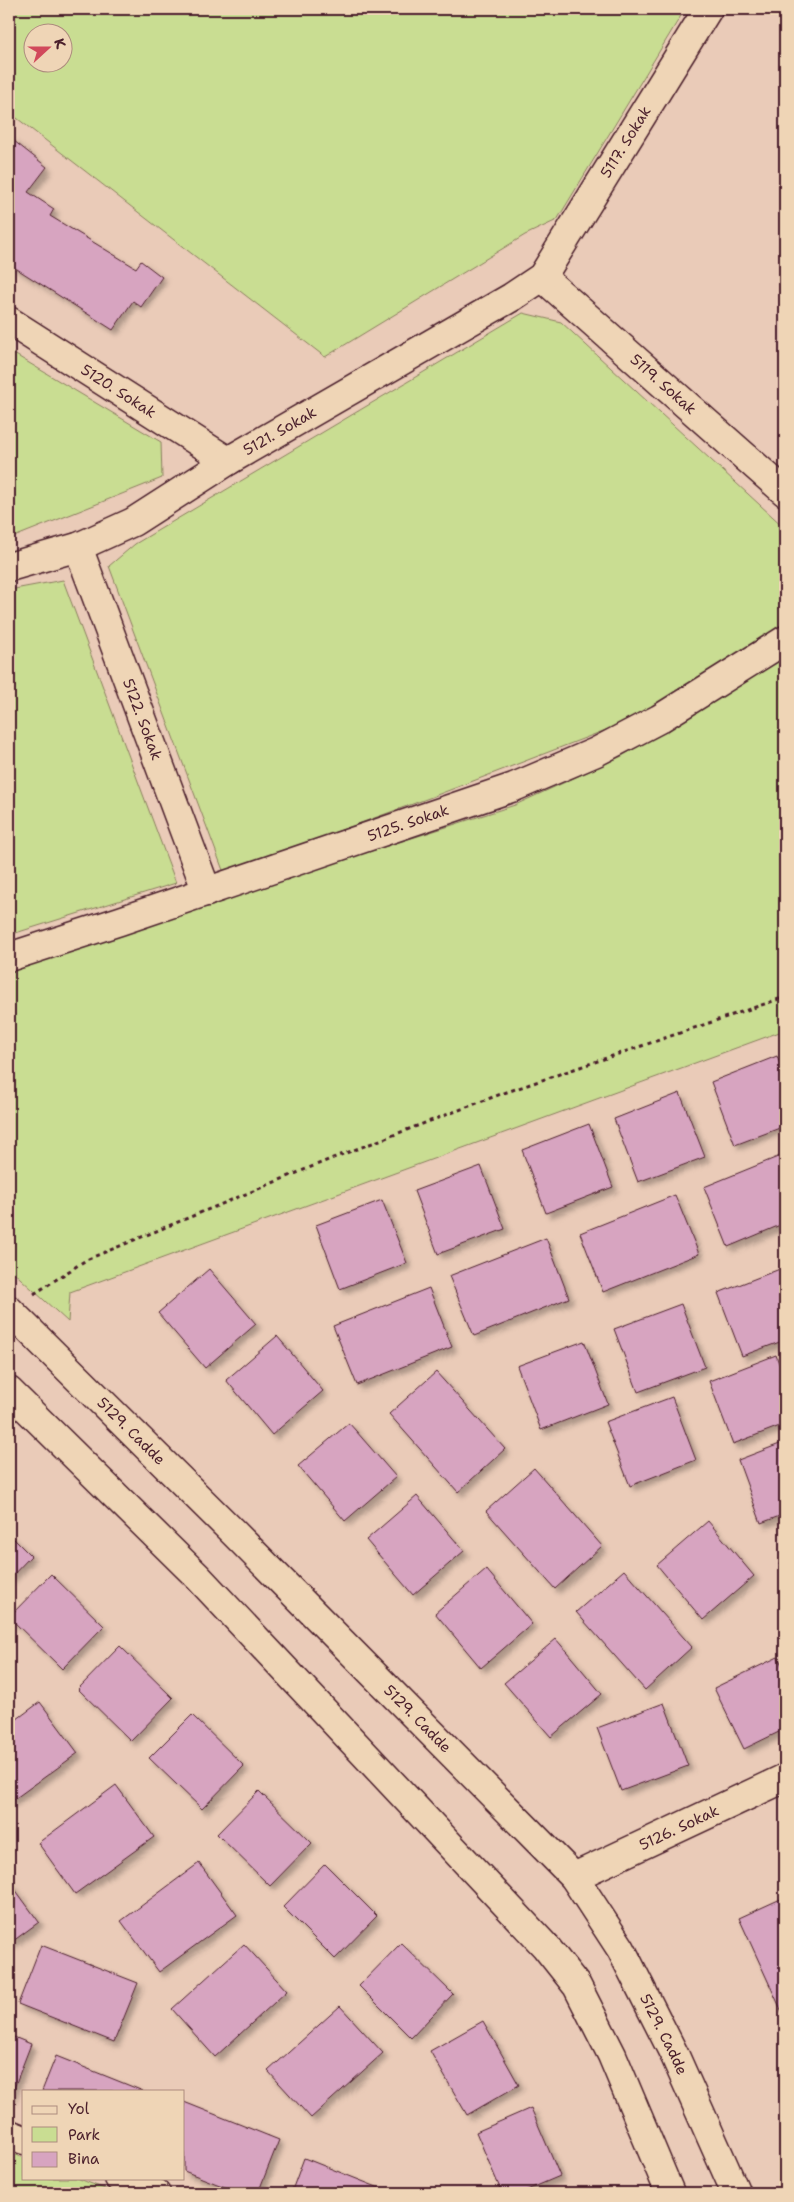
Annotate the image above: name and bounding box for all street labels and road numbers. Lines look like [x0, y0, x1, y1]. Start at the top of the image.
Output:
street label: 5117. Sokak [596, 102, 655, 182]
street label: 5119. Sokak [626, 350, 701, 419]
street label: 5120. Sokak [77, 360, 160, 423]
street label: 5121. Sokak [240, 402, 320, 460]
street label: 5122. Sokak [118, 676, 167, 763]
street label: 5125. Sokak [365, 800, 452, 846]
street label: 5129. Cadde [93, 1393, 170, 1469]
street label: 5129. Cadde [380, 1680, 456, 1757]
street label: 5126. Sokak [636, 1800, 722, 1855]
street label: 5129. Cadde [635, 1990, 692, 2078]

